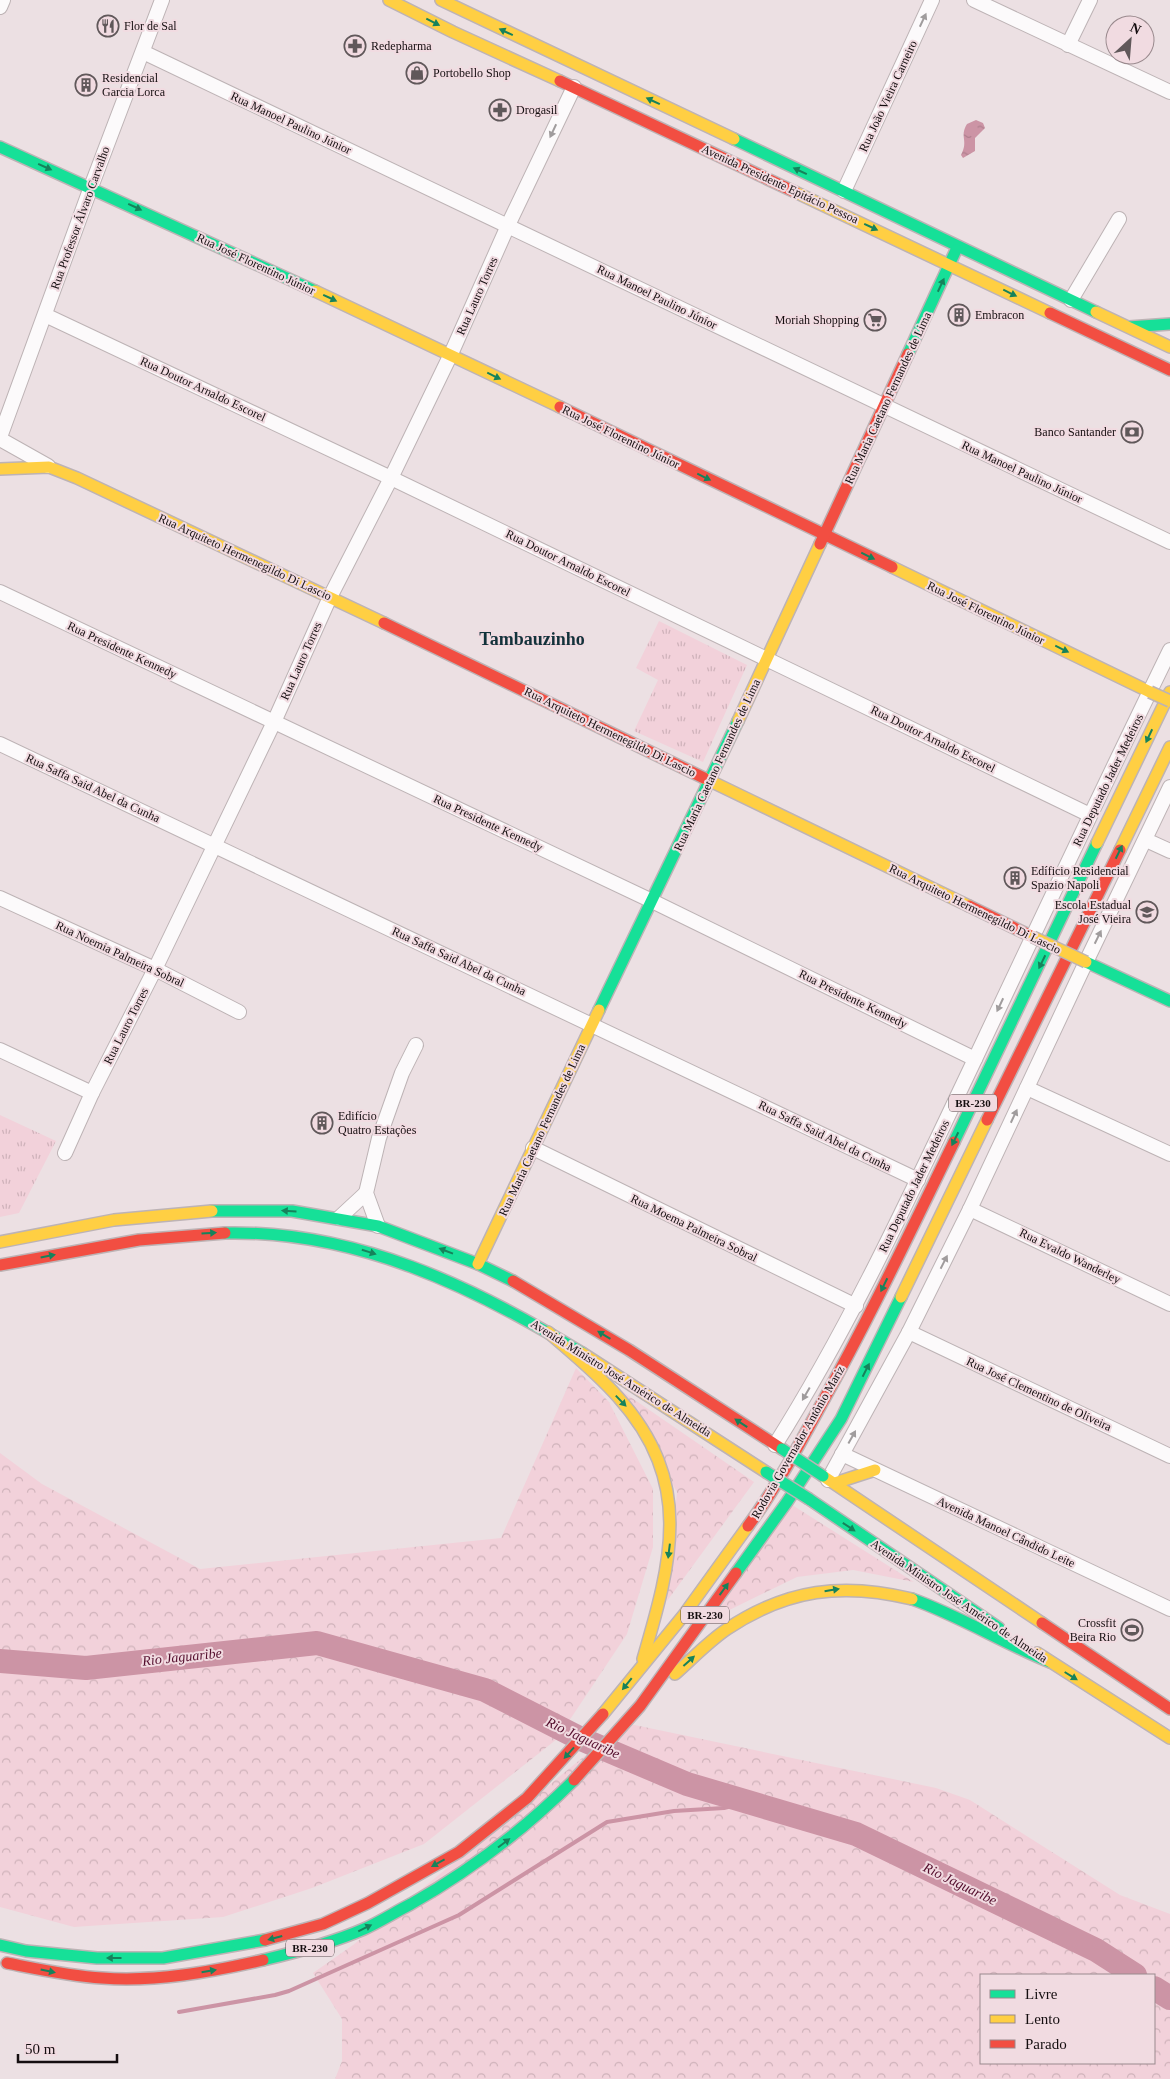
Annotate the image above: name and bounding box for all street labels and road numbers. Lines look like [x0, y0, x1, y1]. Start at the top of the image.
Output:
street label: Rua João Vieira Carneiro [856, 38, 920, 154]
street label: Rua Manoel Paulino Júnior [228, 89, 354, 157]
street label: Avenida Presidente Epitácio Pessoa [699, 141, 861, 227]
street label: Rua Professor Álvaro Carvalho [48, 145, 112, 291]
street label: Rua José Florentino Júnior [195, 230, 317, 298]
street label: Rua Lauro Torres [453, 254, 501, 337]
street label: Rua Manoel Paulino Júnior [595, 262, 719, 332]
street label: Rua Maria Caetano Fernandes de Lima [842, 309, 934, 486]
street label: Rua Doutor Arnaldo Escorel [138, 354, 269, 425]
street label: Rua José Florentino Júnior [560, 402, 682, 472]
street label: Rua Manoel Paulino Júnior [959, 438, 1085, 506]
street label: Rua Arquiteto Hermenegildo Di Lascio [156, 511, 334, 603]
street label: Rua Doutor Arnaldo Escorel [503, 527, 633, 600]
street label: Rua José Florentino Júnior [925, 578, 1047, 648]
street label: Rua Presidente Kennedy [65, 619, 179, 681]
street label: Rua Lauro Torres [277, 619, 325, 702]
street label: Rua Maria Caetano Fernandes de Lima [671, 676, 763, 853]
street label: Rua Arquiteto Hermenegildo Di Lascio [522, 684, 698, 780]
street label: Rua Doutor Arnaldo Escorel [868, 703, 998, 776]
street label: Rua Deputado Jader Medeiros [1070, 711, 1146, 849]
street label: Rua Saffa Said Abel da Cunha [24, 751, 163, 825]
street label: Rua Presidente Kennedy [431, 792, 545, 854]
street label: Rua Arquiteto Hermenegildo Di Lascio [887, 861, 1063, 957]
street label: Rua Noemia Palmeira Sobral [53, 918, 187, 990]
street label: Rua Saffa Said Abel da Cunha [390, 924, 529, 998]
street label: Rua Presidente Kennedy [797, 967, 909, 1031]
street label: Rua Lauro Torres [101, 985, 152, 1067]
street label: Rua Maria Caetano Fernandes de Lima [496, 1041, 588, 1218]
road number: BR-230 [949, 1094, 997, 1112]
street label: Rua Saffa Said Abel da Cunha [756, 1098, 894, 1175]
street label: Rua Deputado Jader Medeiros [876, 1117, 952, 1255]
street label: Rua Moema Palmeira Sobral [628, 1191, 760, 1265]
street label: Rua Evaldo Wanderley [1017, 1225, 1123, 1287]
street label: Avenida Ministro José Américo de Almeida [528, 1316, 714, 1440]
street label: Rua José Clementino de Oliveira [964, 1354, 1114, 1434]
street label: Rodovia Governador Antônio Mariz [748, 1363, 848, 1521]
street label: Avenida Manoel Cândido Leite [935, 1494, 1077, 1570]
street label: Avenida Ministro José Américo de Almeida [868, 1536, 1051, 1666]
road number: BR-230 [681, 1606, 729, 1624]
road number: BR-230 [286, 1940, 334, 1956]

